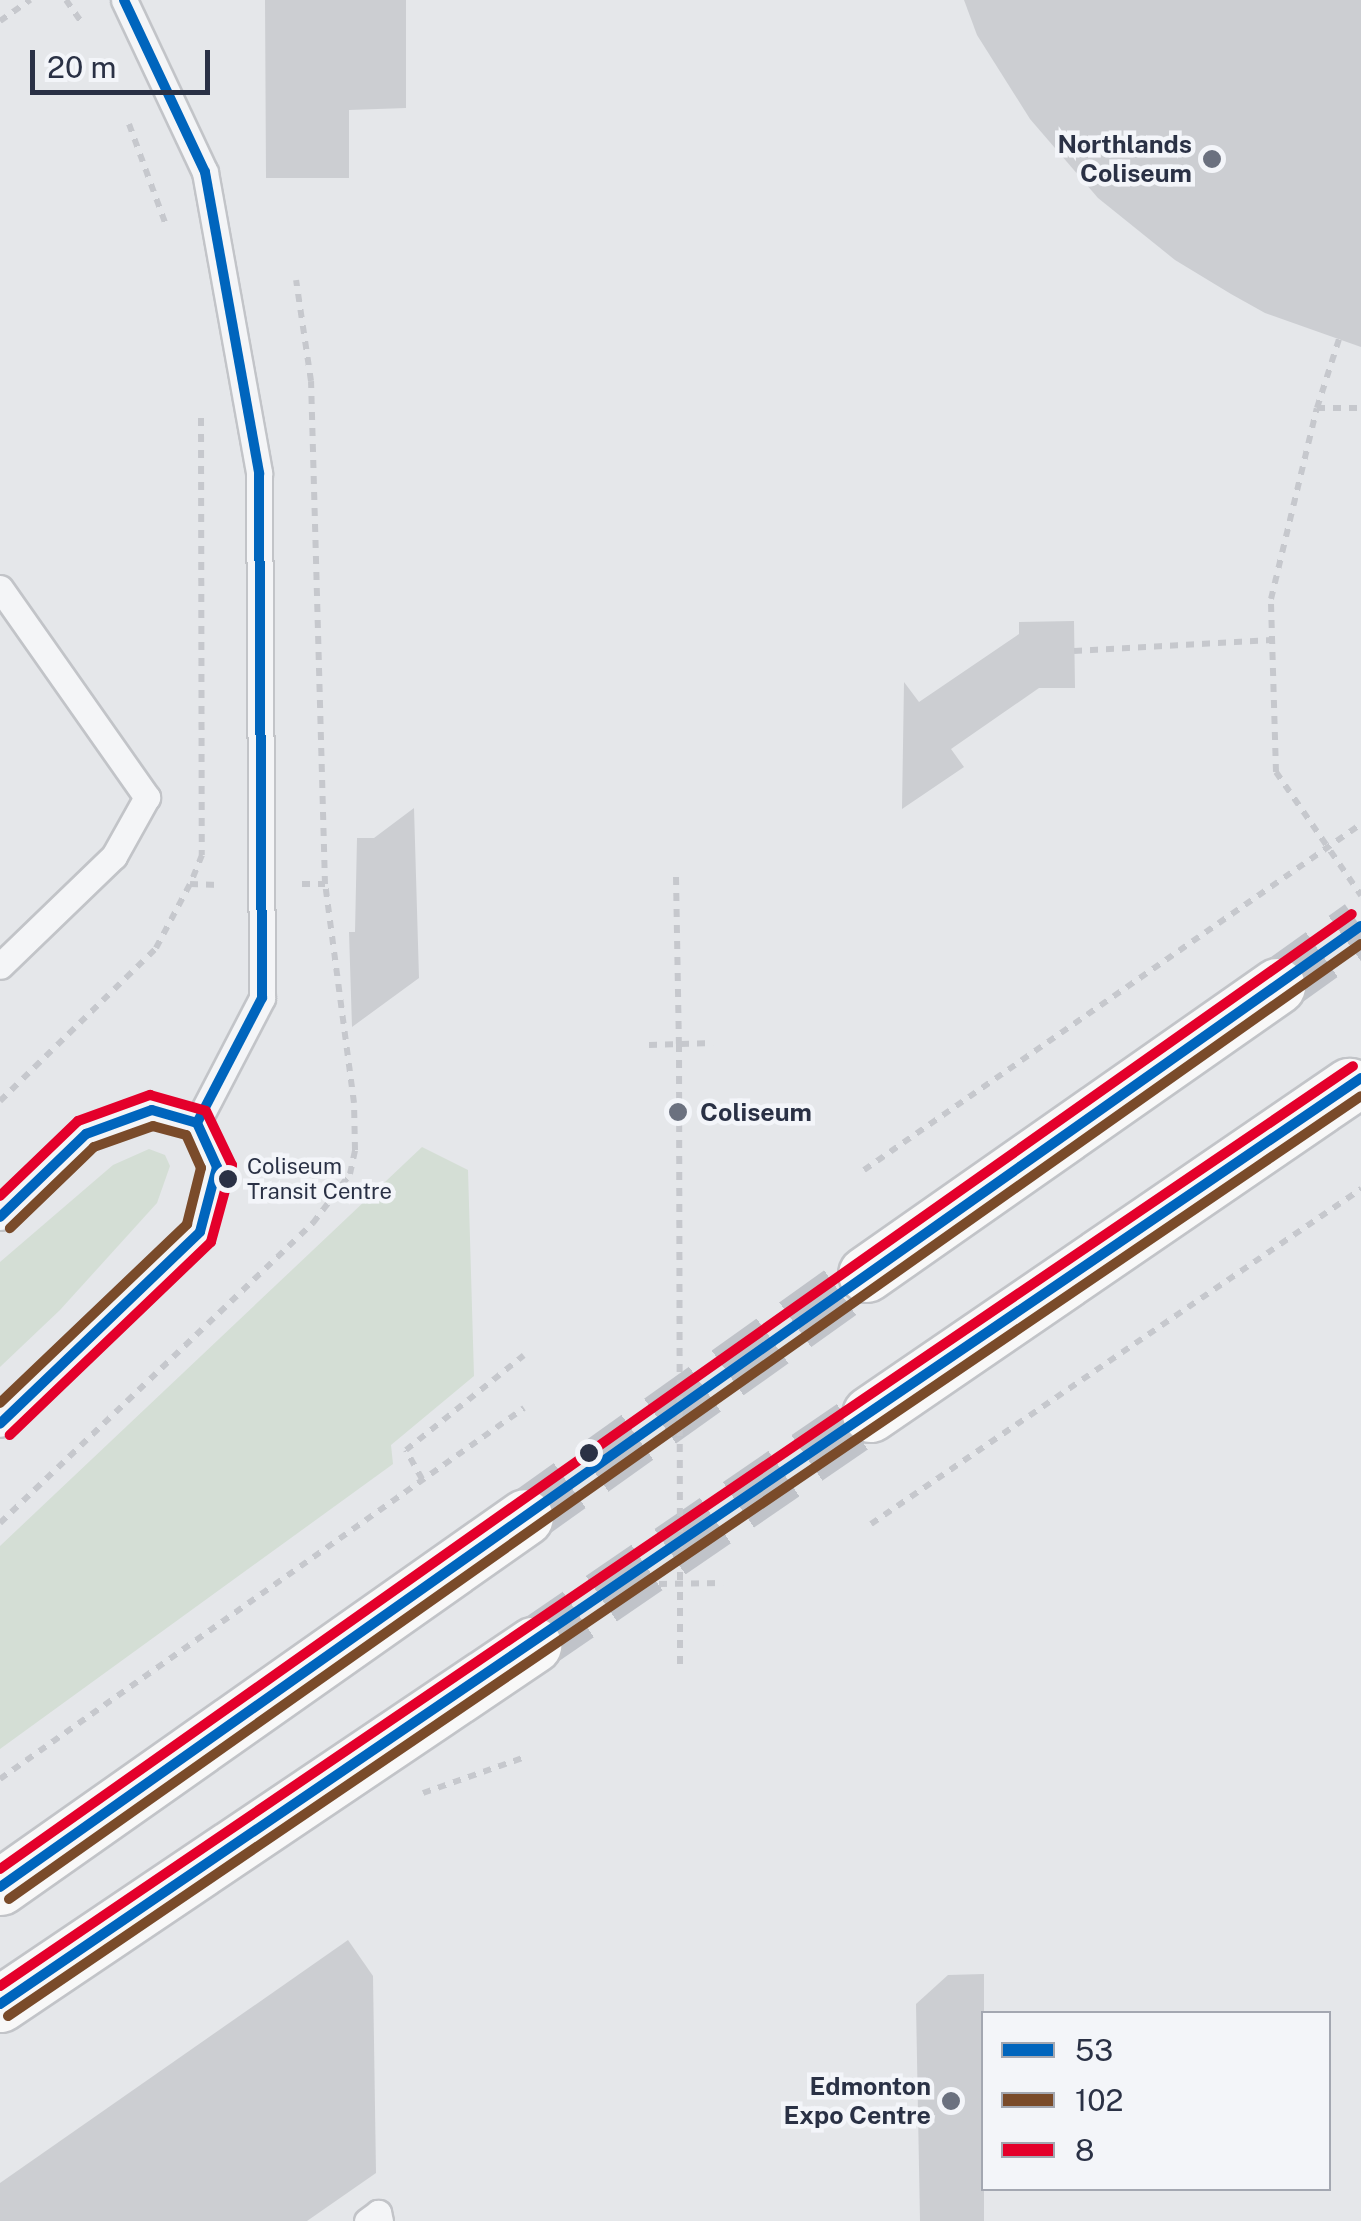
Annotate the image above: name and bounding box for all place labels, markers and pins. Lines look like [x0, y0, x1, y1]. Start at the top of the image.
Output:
place label: Northlands Coliseum [1058, 130, 1192, 189]
marker: Northlands Coliseum [1201, 148, 1223, 170]
place label: Coliseum [700, 1097, 812, 1127]
marker: Coliseum [665, 1099, 691, 1125]
place label: Coliseum Transit Centre [247, 1153, 392, 1204]
marker: Coliseum Transit Centre [218, 1169, 238, 1189]
unlabelled marker [579, 1443, 599, 1463]
place label: Edmonton Expo Centre [783, 2072, 931, 2131]
marker: Edmonton Expo Centre [940, 2090, 962, 2112]

